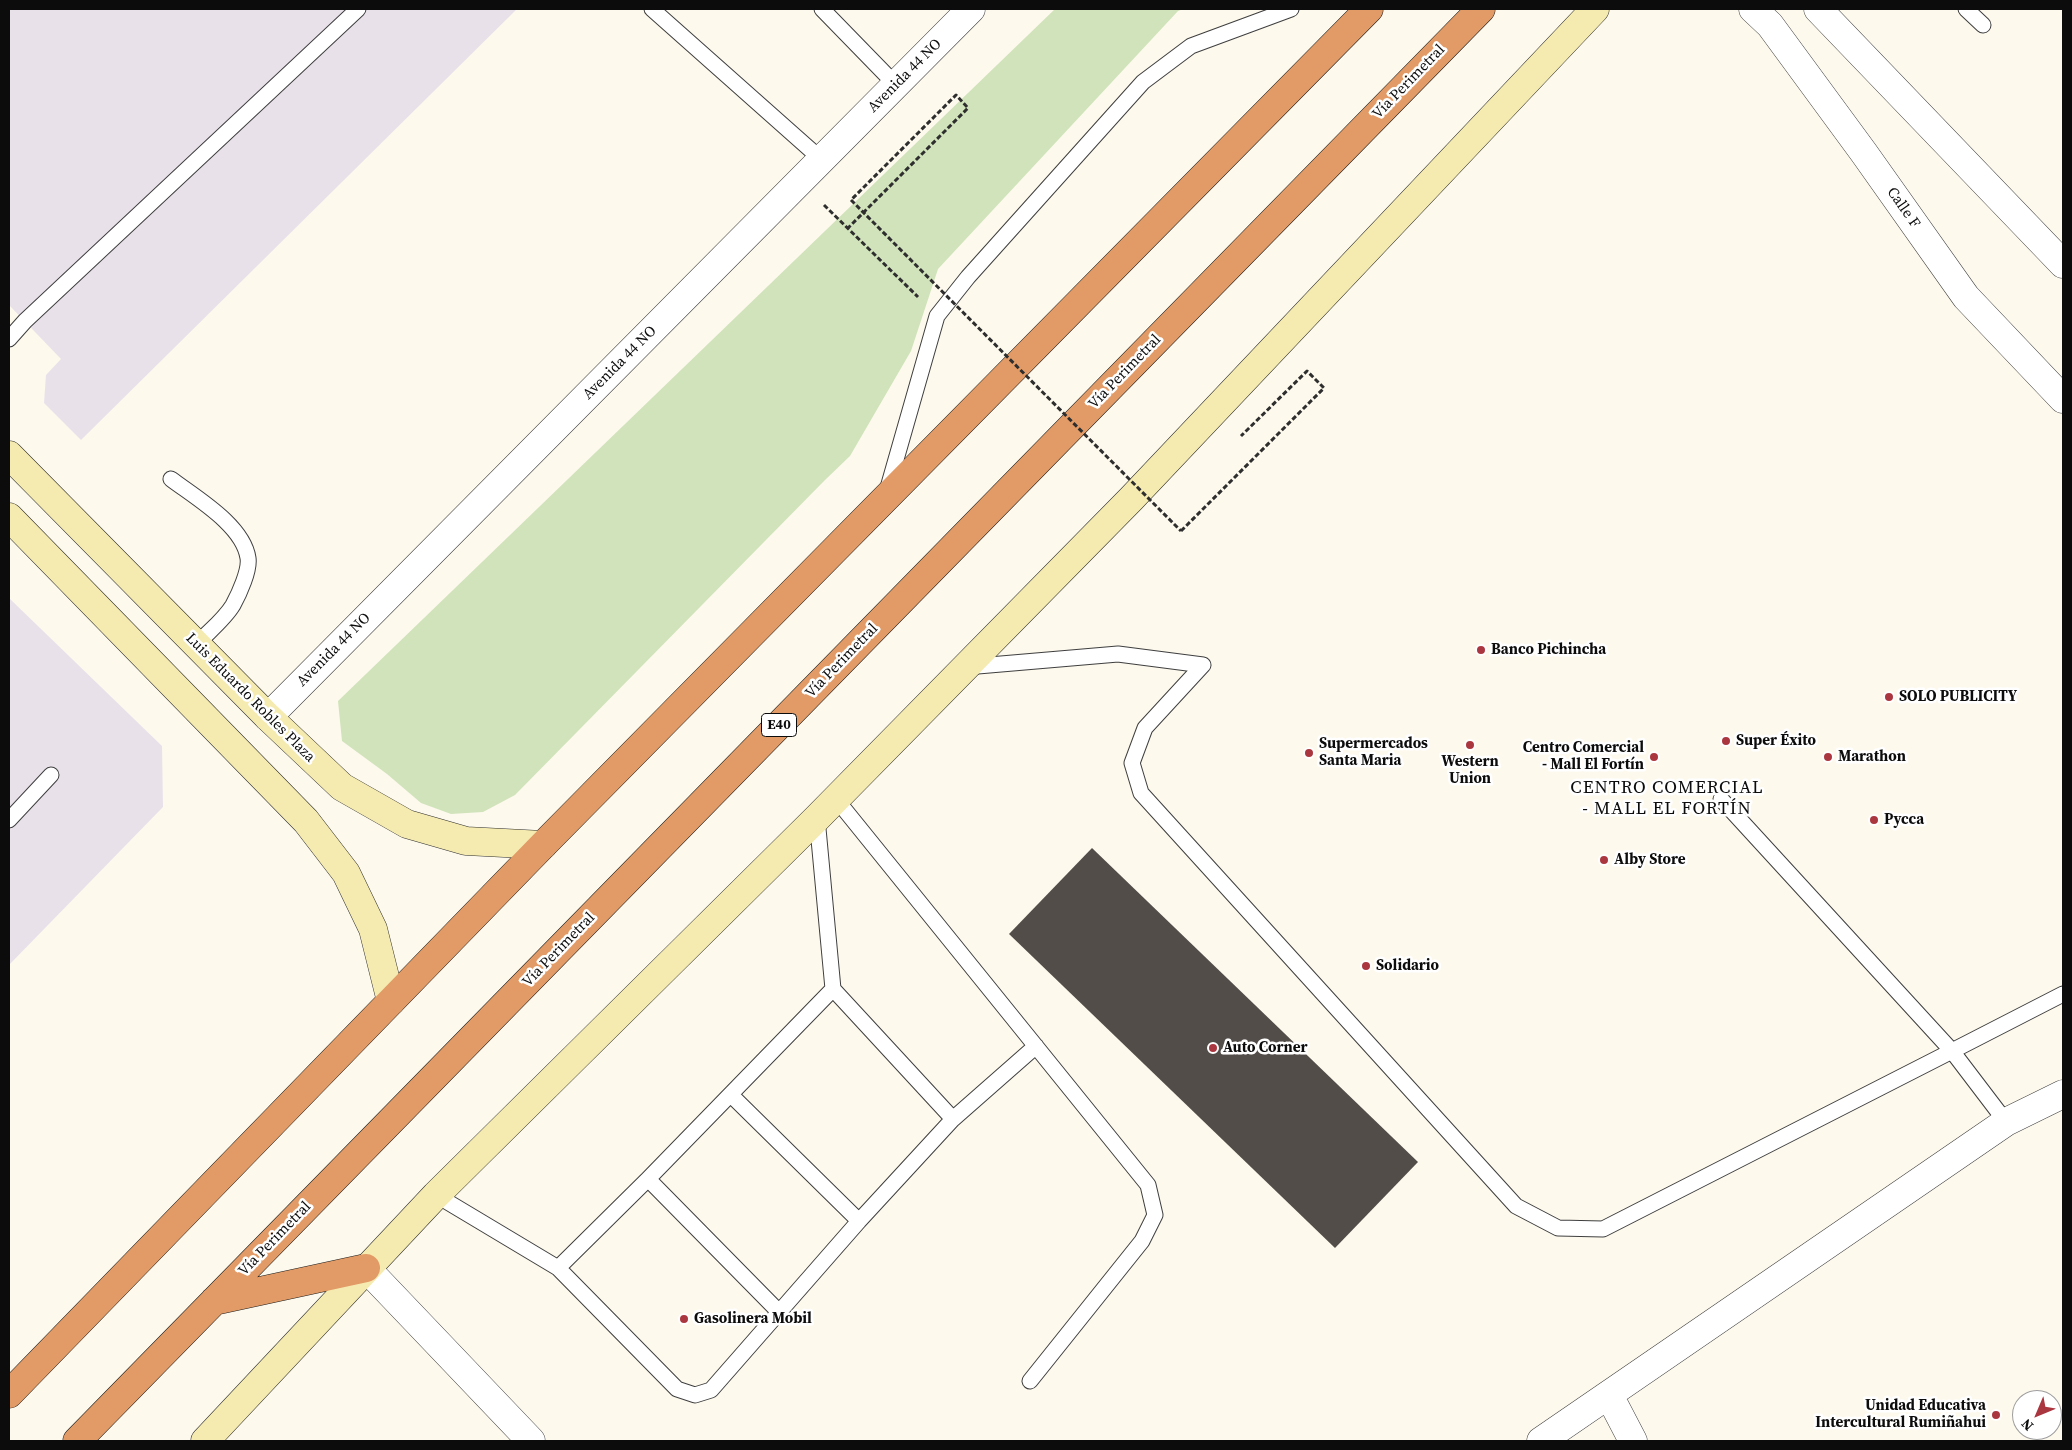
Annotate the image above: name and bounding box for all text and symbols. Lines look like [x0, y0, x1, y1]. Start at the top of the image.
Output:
street label: Avenida 44 NO [864, 35, 946, 117]
street label: Vía Perimetral [1369, 41, 1449, 123]
street label: Calle F [1882, 184, 1924, 232]
street label: Avenida 44 NO [579, 322, 661, 404]
street label: Vía Perimetral [1085, 331, 1165, 413]
street label: Avenida 44 NO [293, 609, 375, 691]
street label: Vía Perimetral [802, 620, 882, 702]
street label: Luis Eduardo Robles Plaza [182, 630, 318, 766]
place label: Banco Pichincha [1491, 641, 1606, 659]
marker: Banco Pichincha [1475, 644, 1487, 656]
place label: SOLO PUBLICITY [1899, 688, 2017, 706]
marker: SOLO PUBLICITY [1883, 691, 1895, 703]
road number: E40 [762, 714, 796, 736]
place label: Super Éxito [1736, 732, 1816, 750]
place label: Supermercados Santa Maria [1319, 735, 1428, 770]
marker: Super Éxito [1720, 735, 1732, 747]
marker: Western Union [1464, 739, 1476, 751]
place label: Centro Comercial - Mall El Fortín [1523, 739, 1644, 774]
marker: Supermercados Santa Maria [1303, 747, 1315, 759]
place label: Marathon [1838, 748, 1906, 766]
marker: Centro Comercial - Mall El Fortín [1648, 751, 1660, 763]
marker: Marathon [1822, 751, 1834, 763]
place label: Western Union [1441, 753, 1499, 788]
district label: CENTRO COMERCIAL - MALL EL FORTÍN [1568, 777, 1766, 820]
place label: Pycca [1884, 811, 1924, 829]
marker: Pycca [1868, 814, 1880, 826]
place label: Alby Store [1614, 851, 1685, 869]
marker: Alby Store [1598, 854, 1610, 866]
street label: Vía Perimetral [519, 909, 599, 991]
place label: Solidario [1376, 957, 1439, 975]
marker: Solidario [1360, 960, 1372, 972]
place label: Auto Corner [1223, 1039, 1308, 1057]
marker: Auto Corner [1207, 1042, 1219, 1054]
street label: Vía Perimetral [235, 1198, 315, 1280]
place label: Gasolinera Mobil [694, 1310, 812, 1328]
marker: Gasolinera Mobil [678, 1313, 690, 1325]
north arrow [2012, 1390, 2062, 1440]
place label: Unidad Educativa Intercultural Rumiñahui [1815, 1397, 1986, 1432]
marker: Unidad Educativa Intercultural Rumiñahui [1990, 1409, 2002, 1421]
text: N [2016, 1414, 2038, 1436]

